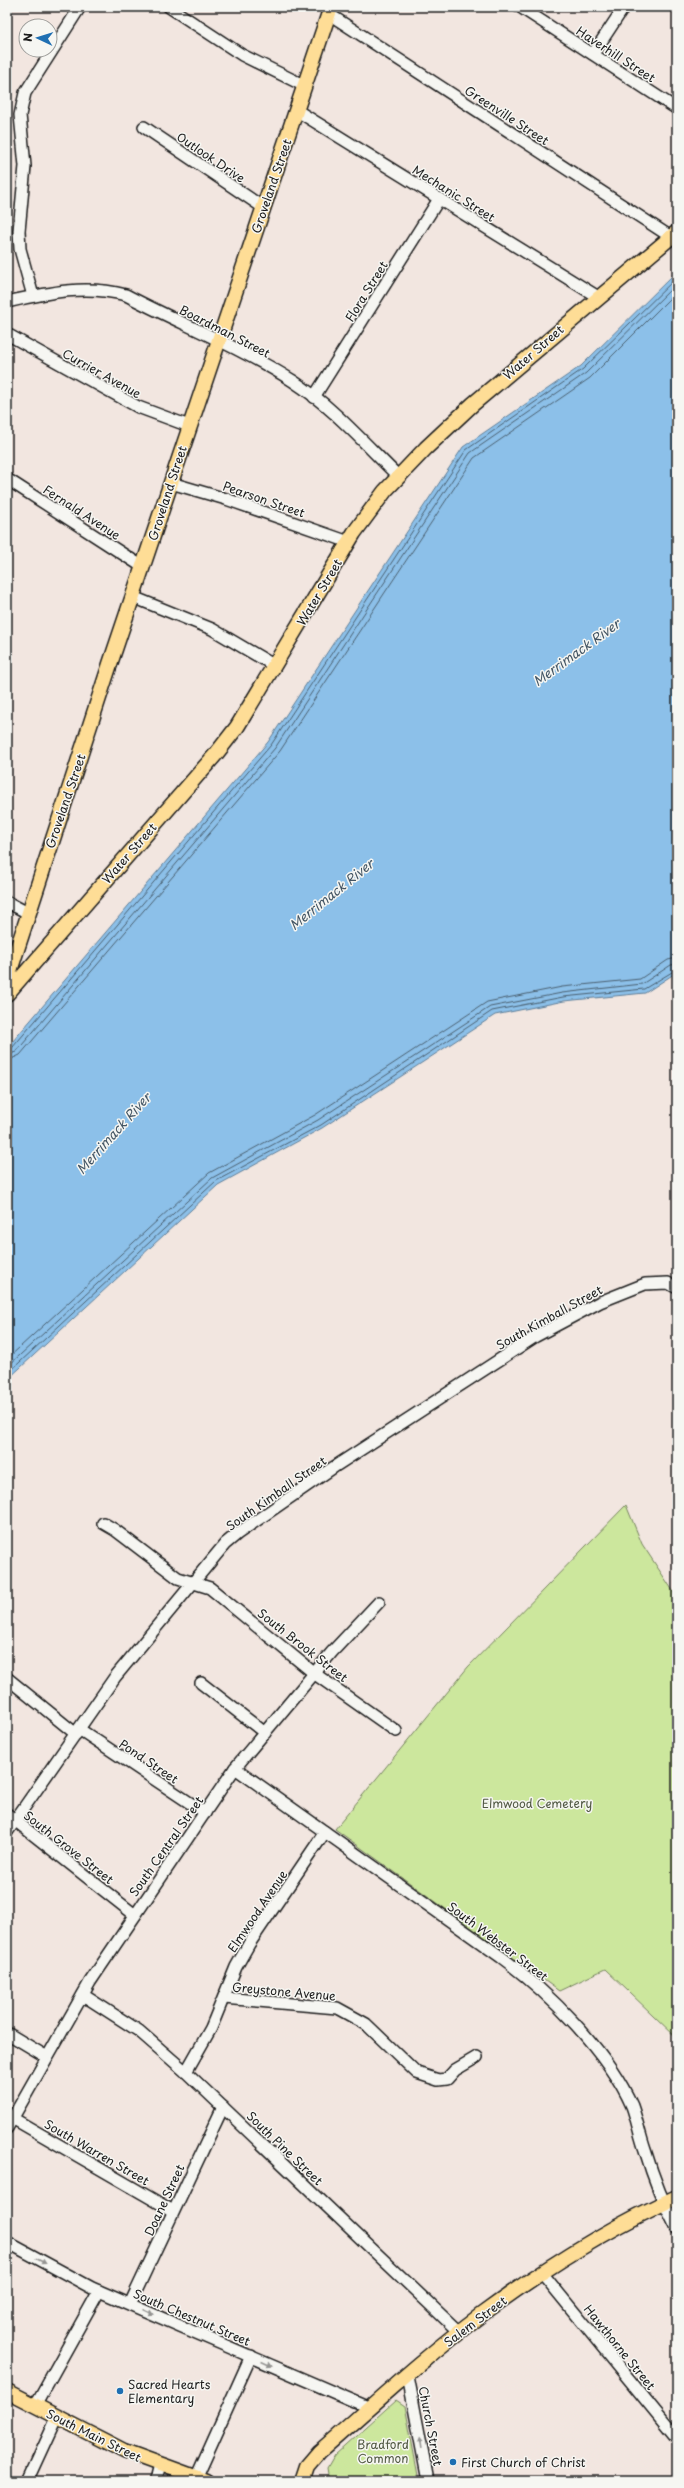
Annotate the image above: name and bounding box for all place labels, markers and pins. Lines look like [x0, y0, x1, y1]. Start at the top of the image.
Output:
place label: Sacred Hearts Elementary [128, 2375, 211, 2407]
marker: Sacred Hearts Elementary [115, 2386, 125, 2396]
place label: First Church of Christ [461, 2453, 586, 2471]
marker: First Church of Christ [448, 2457, 458, 2467]

